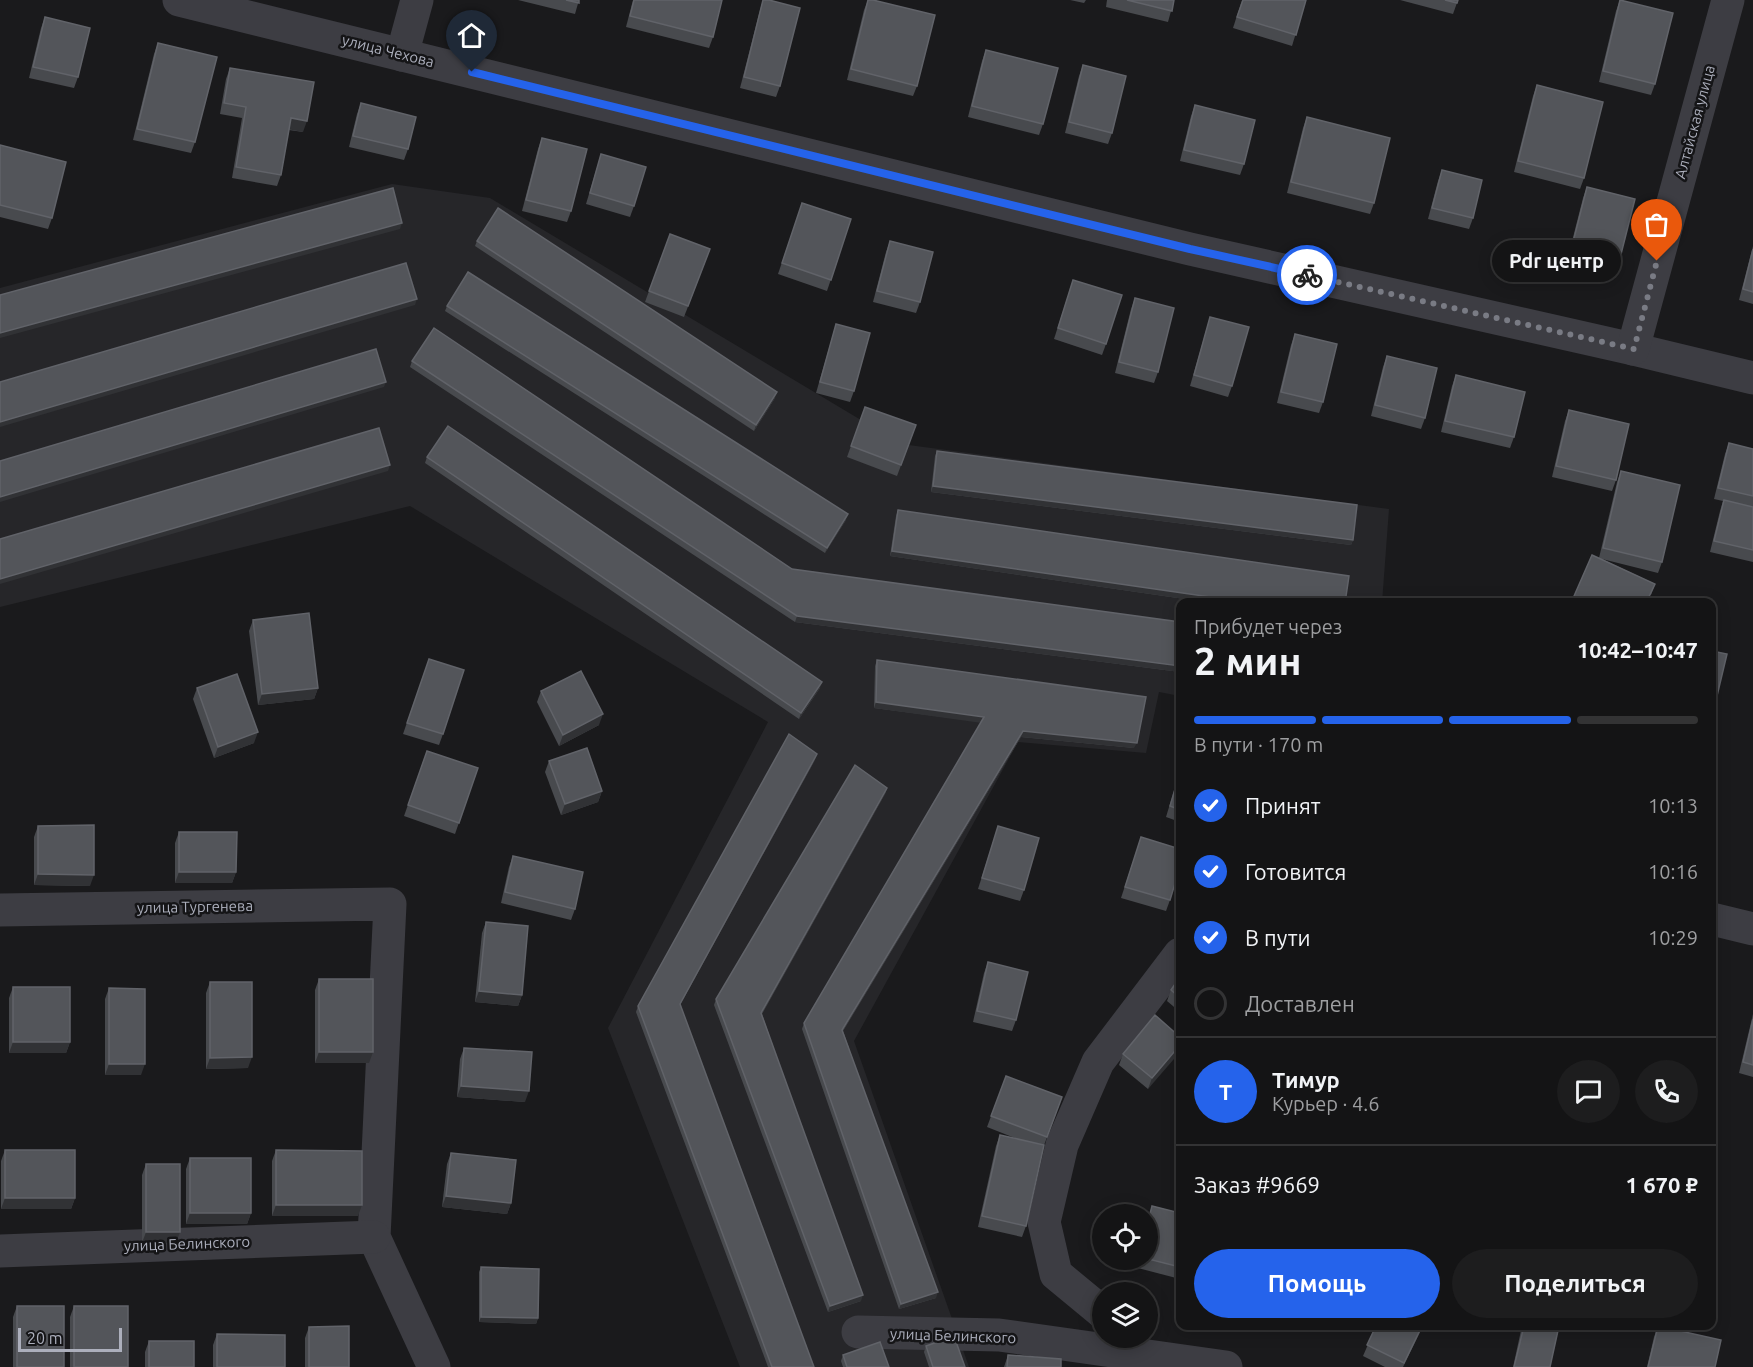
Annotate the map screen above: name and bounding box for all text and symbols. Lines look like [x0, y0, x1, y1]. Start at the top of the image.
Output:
pin [446, 10, 497, 72]
icon: home [455, 19, 488, 52]
street label: улица Чехова [340, 31, 436, 70]
street label: Алтайская улица [1671, 63, 1718, 181]
pin [1631, 199, 1682, 261]
icon: bag [1640, 208, 1673, 241]
callout: Pdr центр [1492, 240, 1621, 282]
courier [1277, 245, 1337, 305]
text: Pdr центр [1509, 249, 1604, 272]
icon: bike [1291, 259, 1324, 292]
text: Прибудет через [1194, 615, 1342, 638]
text: 10:42–10:47 [1577, 637, 1698, 662]
text: 2 мин [1194, 639, 1302, 682]
text: В пути · 170 m [1194, 733, 1323, 756]
icon: check [1194, 789, 1227, 822]
text: Принят [1245, 793, 1321, 818]
text: 10:13 [1648, 794, 1698, 817]
icon: check [1194, 855, 1227, 888]
text: Готовится [1245, 859, 1346, 884]
text: 10:16 [1648, 860, 1698, 883]
street label: улица Тургенева [137, 897, 253, 916]
icon: check [1194, 921, 1227, 954]
text: В пути [1245, 925, 1311, 950]
text: 10:29 [1648, 926, 1698, 949]
text: Доставлен [1245, 991, 1355, 1016]
button: chat [1557, 1060, 1620, 1123]
button: phone [1635, 1060, 1698, 1123]
text: Тимур [1272, 1067, 1340, 1092]
text: Т [1219, 1079, 1232, 1104]
text: Курьер · 4.6 [1272, 1092, 1379, 1115]
text: Заказ #9669 [1194, 1172, 1320, 1197]
text: 1 670 ₽ [1626, 1172, 1698, 1197]
map controls [1092, 1204, 1158, 1348]
button: locate [1092, 1204, 1158, 1270]
street label: улица Белинского [124, 1233, 250, 1254]
button: Помощь [1194, 1249, 1440, 1318]
button: Поделиться [1452, 1249, 1698, 1318]
button: layers [1092, 1282, 1158, 1348]
scale bar [18, 1325, 122, 1352]
street label: улица Белинского [890, 1325, 1016, 1346]
text: 20 m [27, 1329, 63, 1347]

